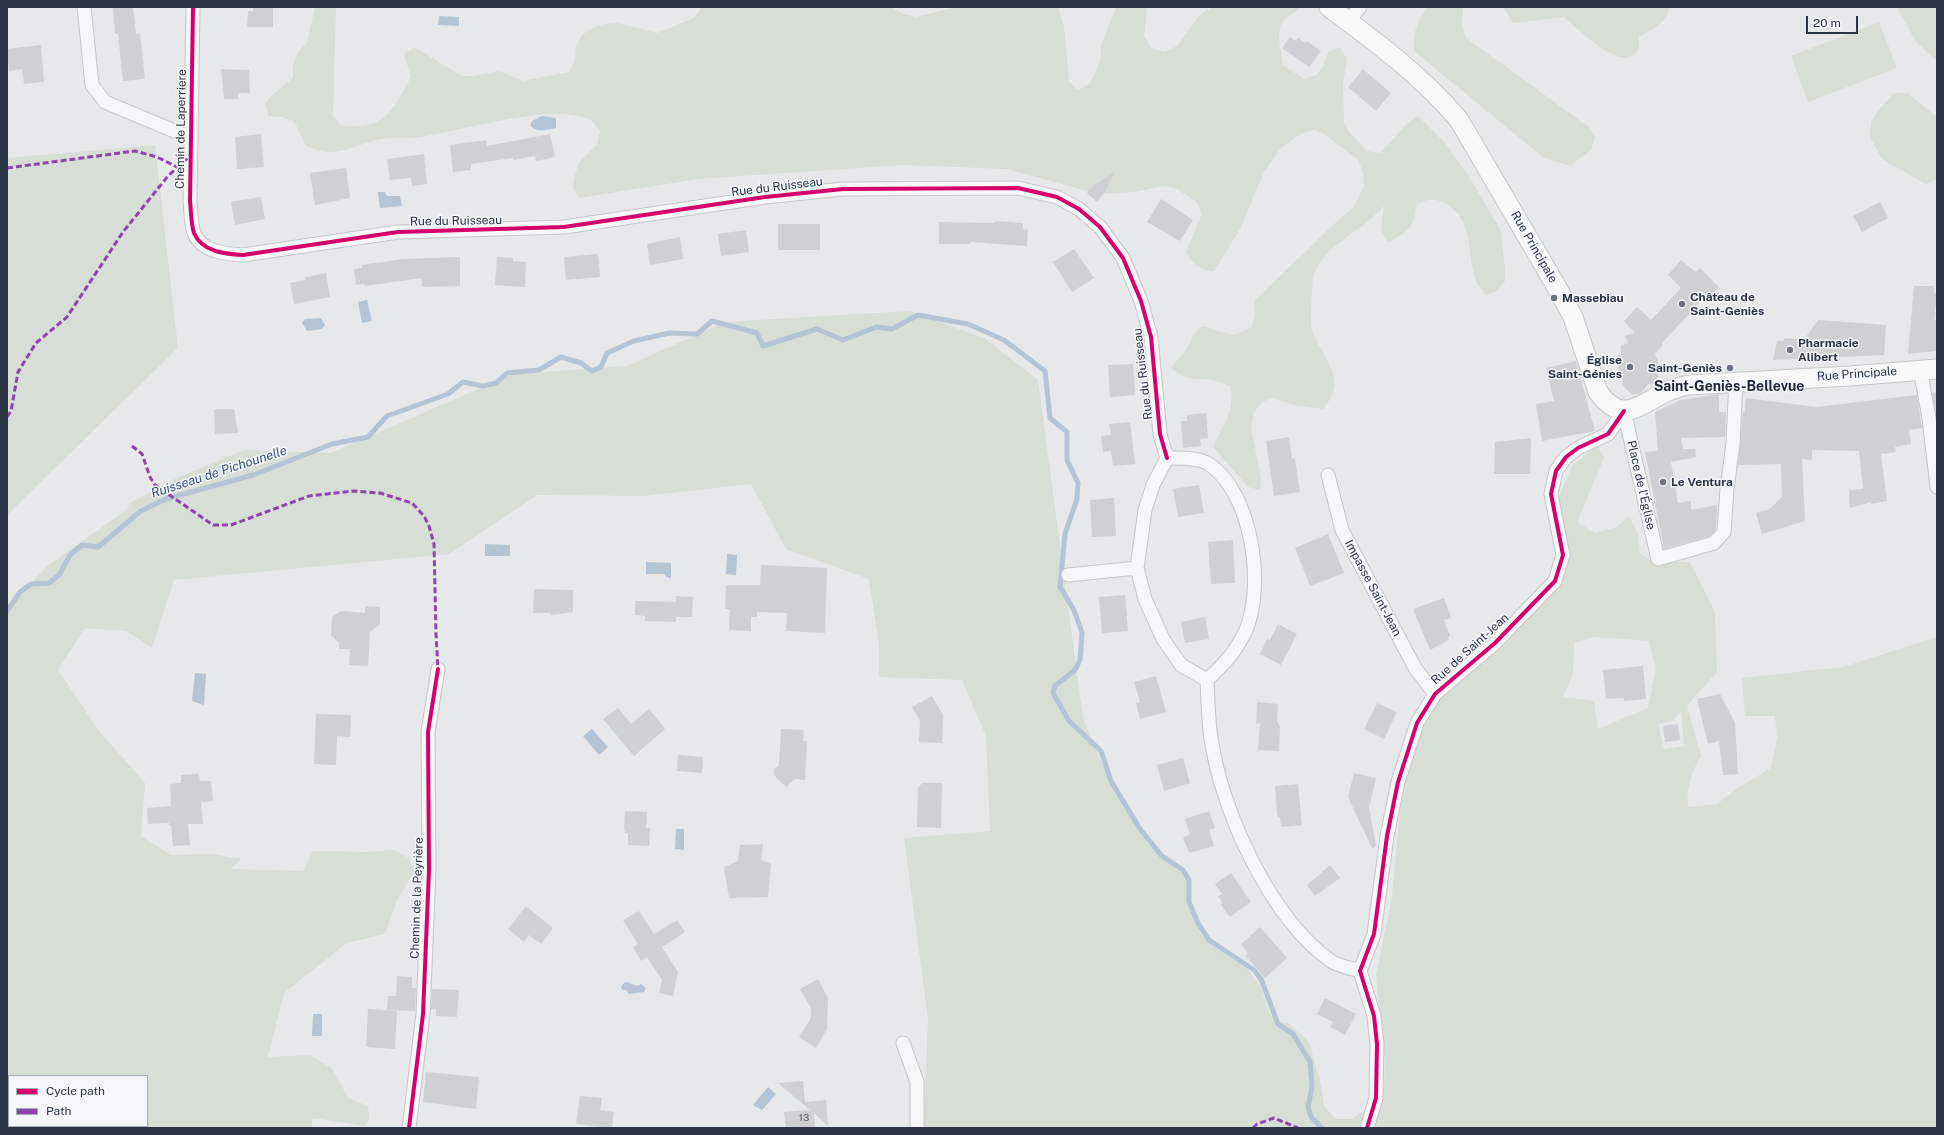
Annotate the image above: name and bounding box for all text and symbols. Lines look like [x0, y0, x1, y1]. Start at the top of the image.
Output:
scale bar [1808, 8, 1860, 34]
text: 20 m [1813, 16, 1841, 30]
street label: Chemin de Laperriere [173, 69, 189, 189]
street label: Rue du Ruisseau [730, 174, 824, 200]
street label: Rue Principale [1508, 209, 1560, 285]
street label: Rue du Ruisseau [410, 213, 502, 229]
place label: Château de Saint-Geniès [1690, 290, 1764, 318]
place label: Massebiau [1562, 291, 1624, 305]
marker: Massebiau [1549, 293, 1559, 303]
marker: Château de Saint-Geniès [1677, 299, 1687, 309]
street label: Rue du Ruisseau [1130, 327, 1156, 421]
place label: Pharmacie Alibert [1798, 336, 1859, 364]
marker: Pharmacie Alibert [1785, 345, 1795, 355]
place label: Église Saint-Génies [1548, 353, 1622, 381]
place label: Saint-Geniès [1648, 361, 1722, 375]
marker: Église Saint-Génies [1625, 362, 1635, 372]
marker: Saint-Geniès [1725, 363, 1735, 373]
street label: Rue Principale [1816, 364, 1898, 384]
district label: Saint-Geniès-Bellevue [1654, 379, 1804, 395]
street label: Place de l'Église [1624, 439, 1658, 531]
water label: Ruisseau de Pichounelle [149, 443, 289, 501]
place label: Le Ventura [1671, 475, 1733, 489]
marker: Le Ventura [1658, 477, 1668, 487]
street label: Impasse Saint-Jean [1342, 537, 1404, 639]
street label: Rue de Saint-Jean [1428, 610, 1512, 688]
street label: Chemin de la Peyrière [408, 837, 426, 959]
legend [8, 1075, 148, 1127]
text: Cycle path [46, 1084, 105, 1098]
text: Path [46, 1104, 72, 1118]
house number: 13 [799, 1112, 809, 1124]

